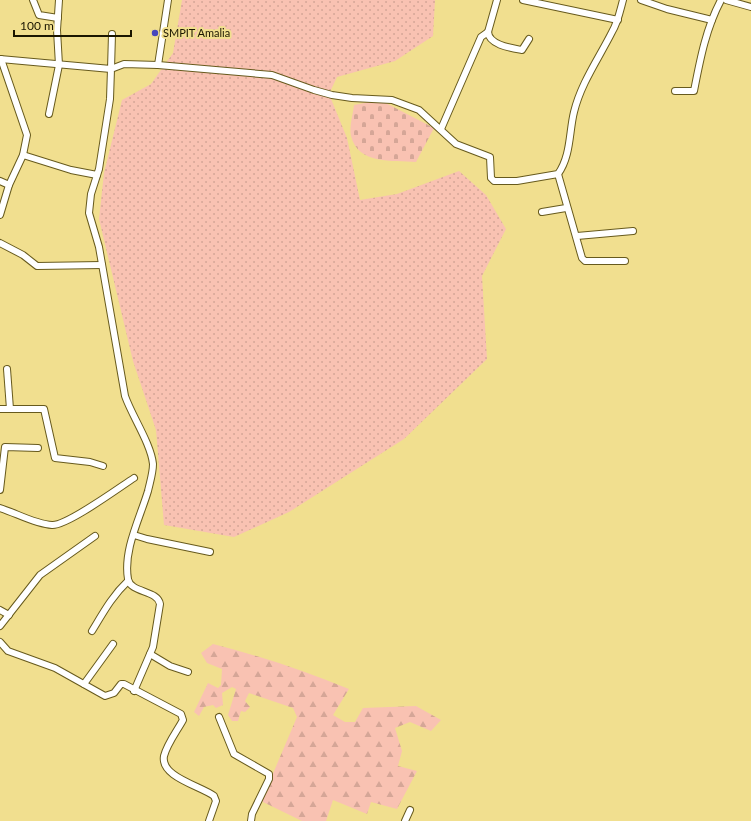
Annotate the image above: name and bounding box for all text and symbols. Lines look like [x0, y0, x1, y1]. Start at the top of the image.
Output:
scale bar [14, 12, 131, 38]
text: 100 m [20, 18, 54, 33]
place label: SMPIT Amalia [163, 26, 230, 39]
marker: SMPIT Amalia [150, 28, 160, 38]

